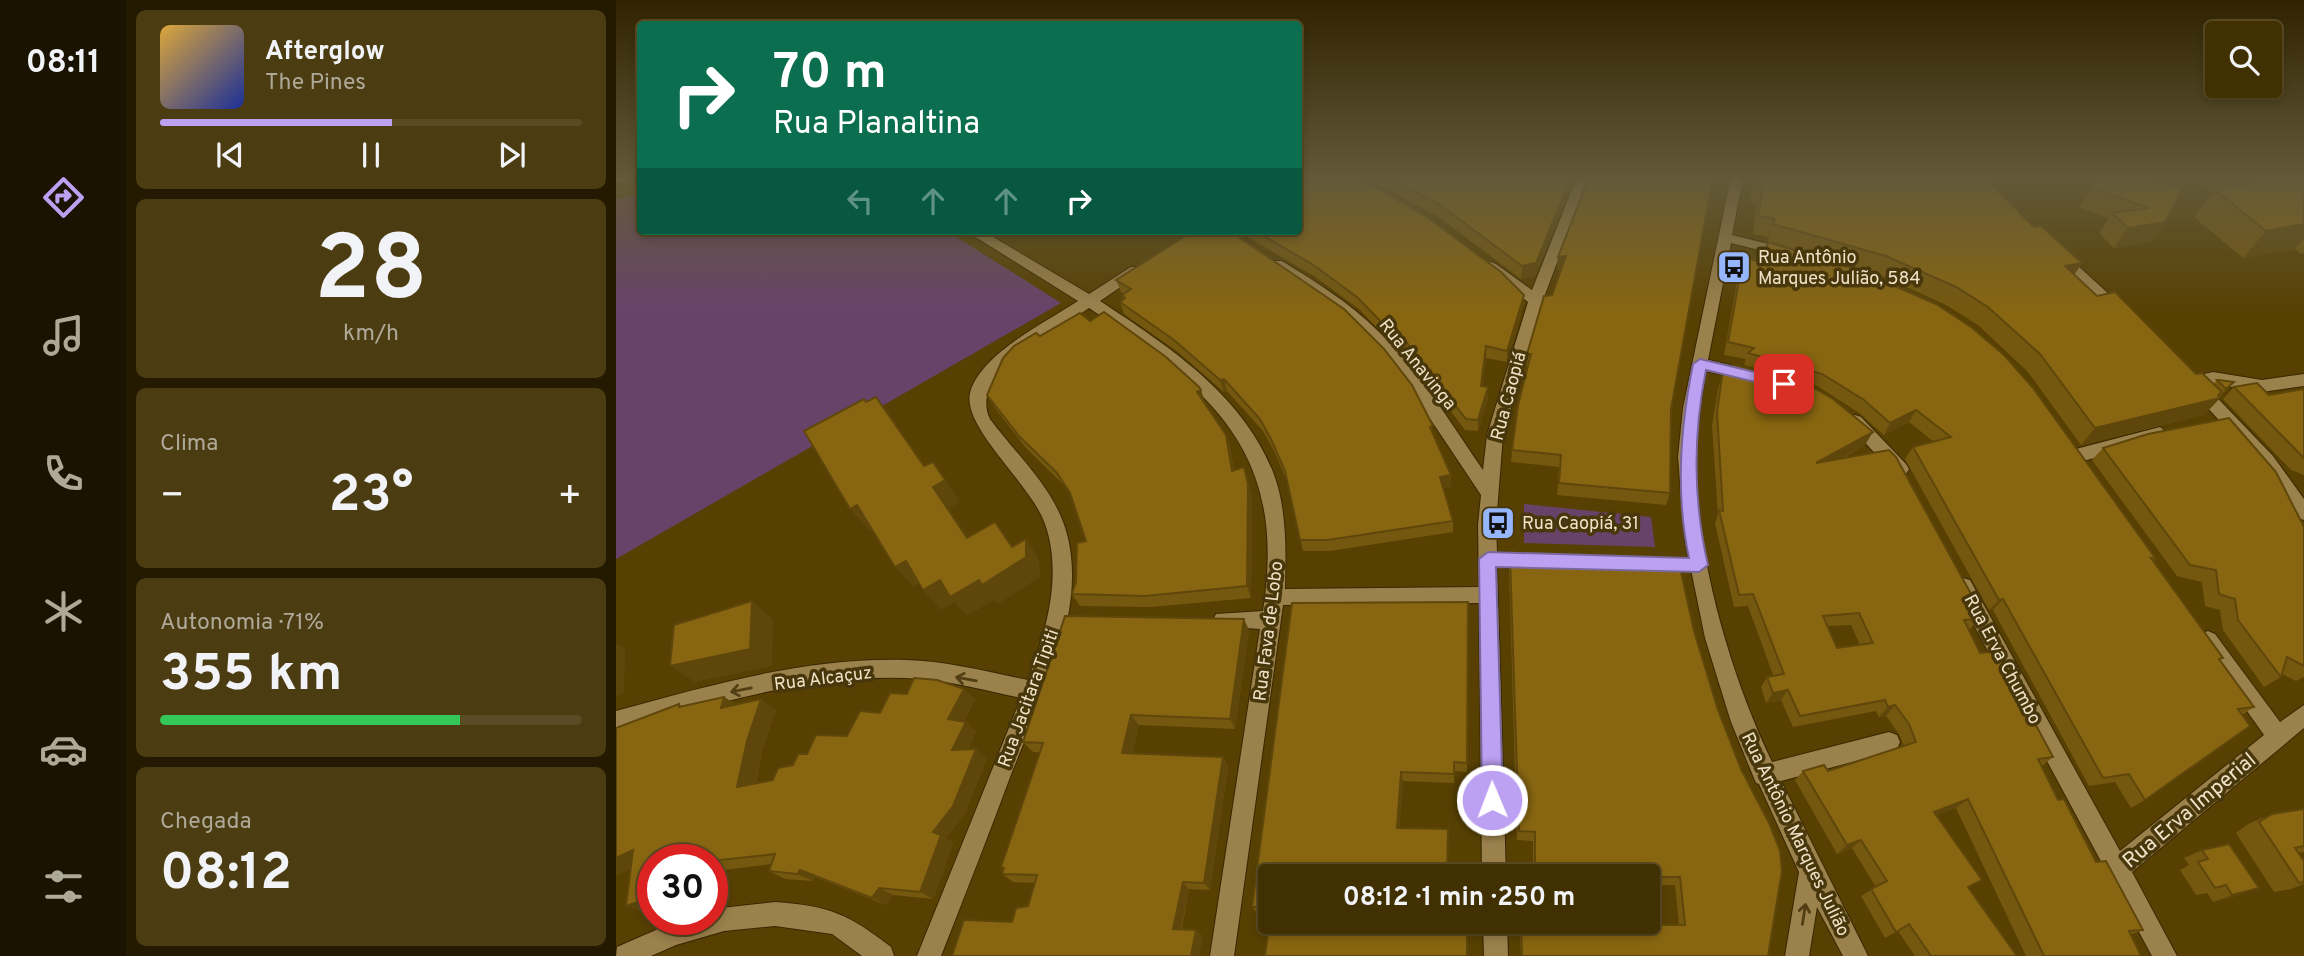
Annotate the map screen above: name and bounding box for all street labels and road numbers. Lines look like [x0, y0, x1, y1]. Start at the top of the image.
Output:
street label: Rua Anavinga [1373, 315, 1461, 415]
street label: Rua Caopiá [1487, 349, 1532, 443]
street label: Rua Fava de Lobo [1249, 560, 1289, 703]
street label: Rua Erva Chumbo [1958, 591, 2046, 729]
street label: Rua Jacitara Tipiti [994, 626, 1065, 771]
street label: Rua Alcaçuz [773, 662, 873, 697]
street label: Rua Antônio Marques Julião [1735, 729, 1854, 940]
street label: Rua Erva Imperial [2118, 747, 2262, 875]

